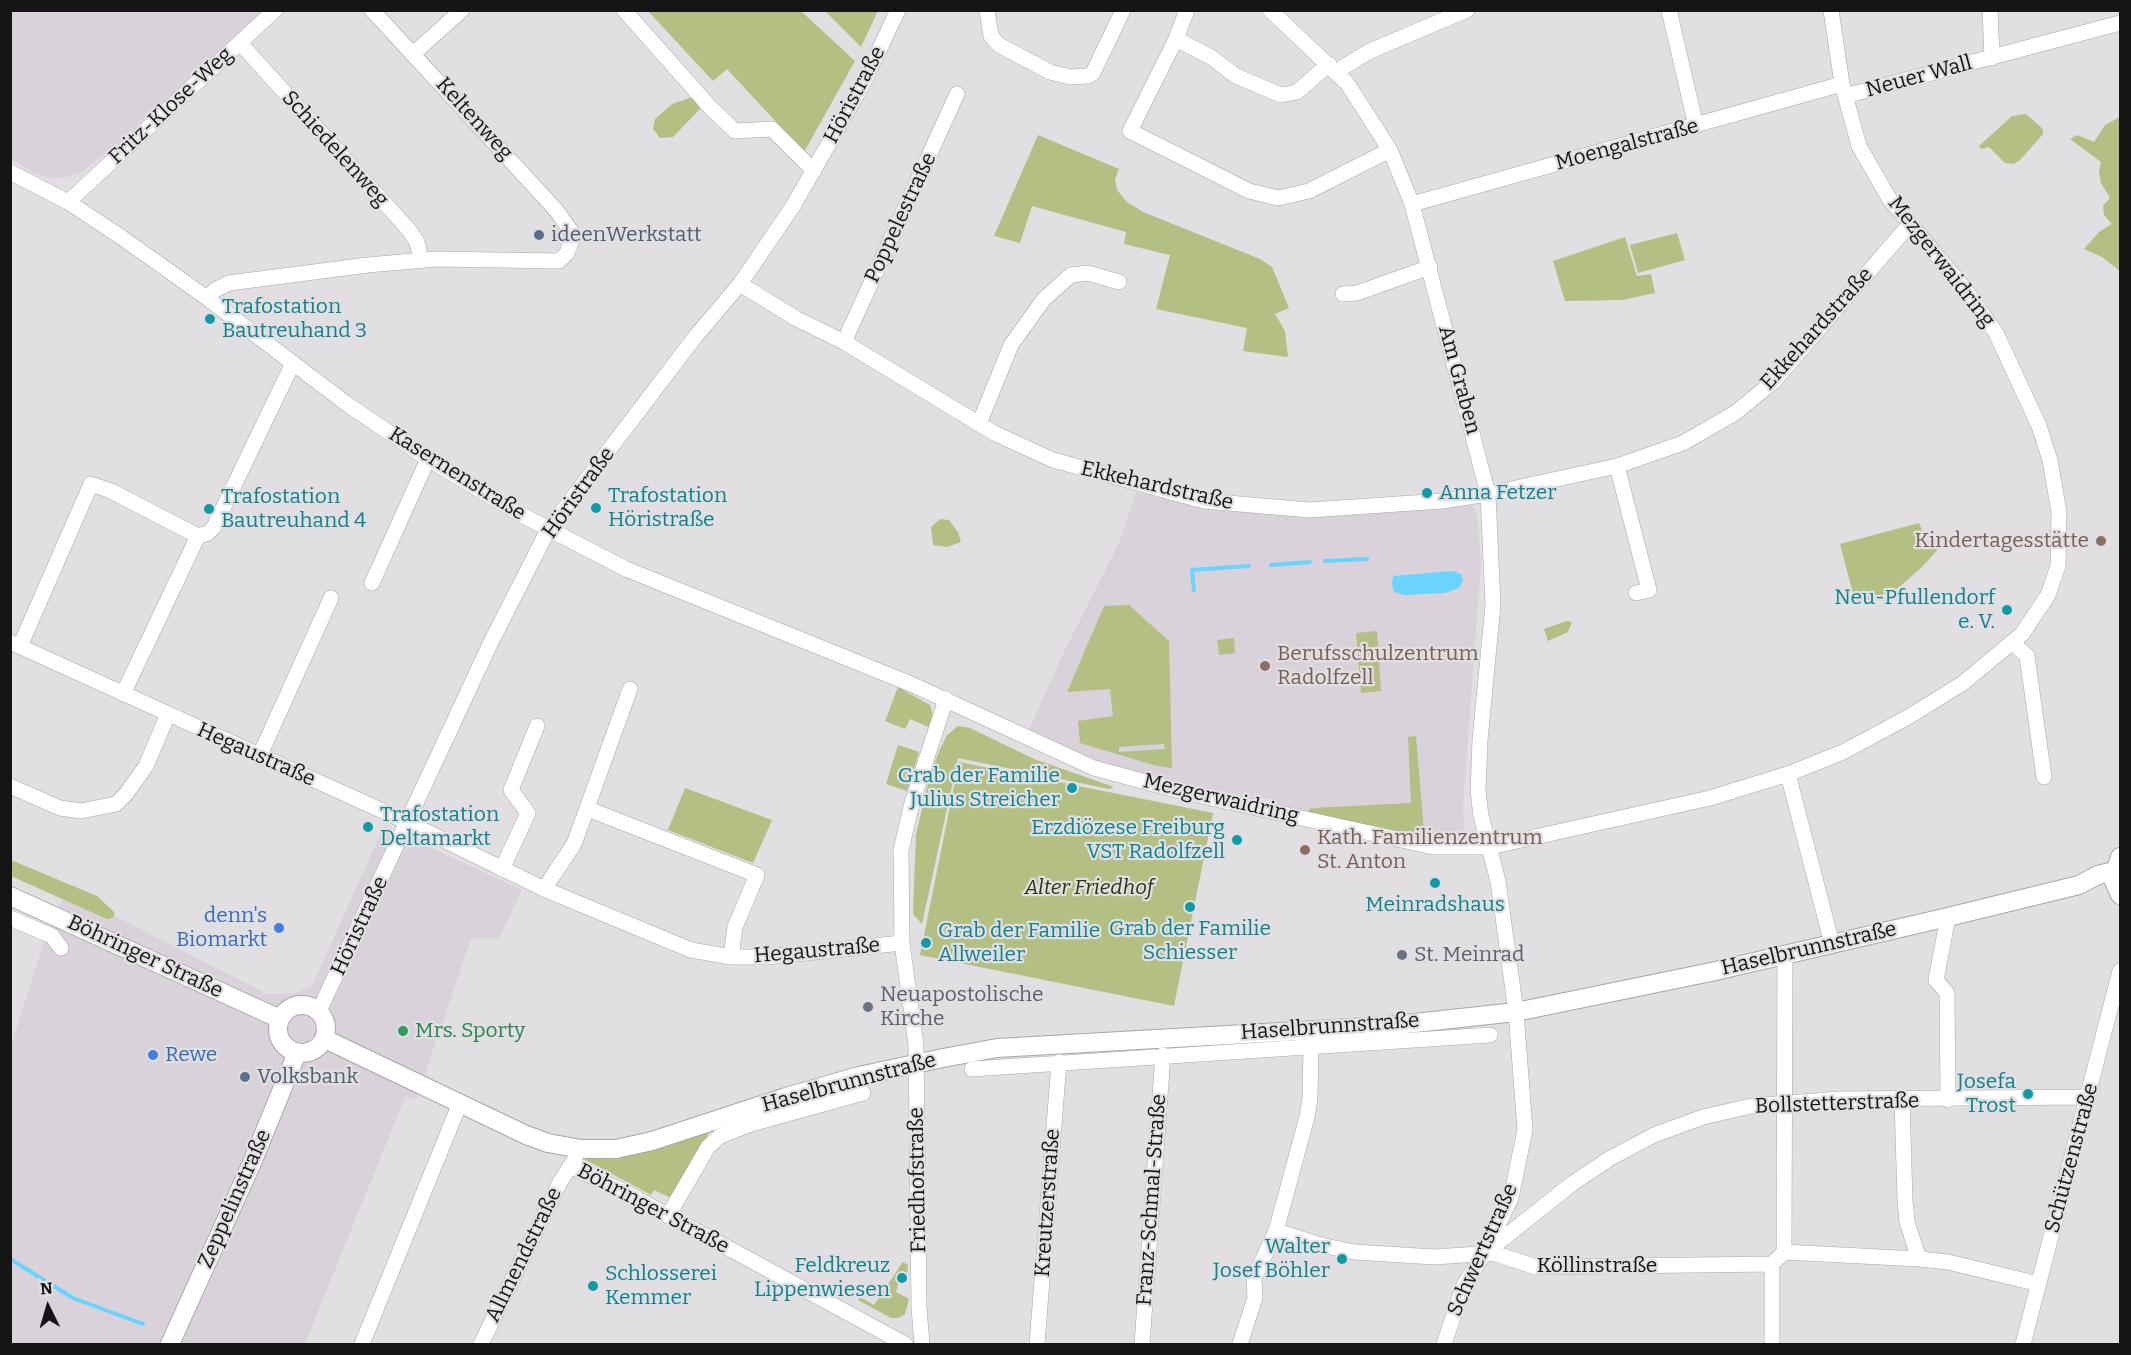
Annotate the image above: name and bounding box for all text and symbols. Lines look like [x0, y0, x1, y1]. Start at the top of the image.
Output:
street label: Fritz-Klose-Weg [104, 42, 238, 170]
street label: Höristraße [819, 42, 891, 148]
street label: Neuer Wall [1863, 51, 1975, 103]
street label: Keltenweg [430, 72, 518, 166]
street label: Schiedelenweg [276, 86, 394, 212]
street label: Moengalstraße [1553, 114, 1701, 176]
street label: Poppelestraße [860, 149, 942, 287]
street label: Mezgerwaidring [1882, 192, 2000, 332]
place label: ideenWerkstatt [551, 222, 702, 248]
marker: ideenWerkstatt [532, 228, 546, 242]
street label: Ekkehardstraße [1756, 263, 1878, 395]
place label: Trafostation Bautreuhand 3 [222, 294, 367, 344]
marker: Trafostation Bautreuhand 3 [203, 312, 217, 326]
street label: Am Graben [1432, 323, 1486, 437]
street label: Kasernenstraße [384, 422, 530, 526]
street label: Höristraße [538, 443, 620, 543]
street label: Ekkehardstraße [1078, 456, 1236, 516]
place label: Anna Fetzer [1439, 480, 1557, 506]
place label: Trafostation Höristraße [608, 483, 727, 533]
place label: Trafostation Bautreuhand 4 [221, 484, 366, 534]
marker: Anna Fetzer [1420, 486, 1434, 500]
marker: Trafostation Höristraße [589, 501, 603, 515]
marker: Trafostation Bautreuhand 4 [202, 502, 216, 516]
place label: Kindertagesstätte [1914, 528, 2089, 554]
marker: Kindertagesstätte [2094, 534, 2108, 548]
place label: Neu-Pfullendorf e. V. [1834, 585, 1995, 635]
marker: Neu-Pfullendorf e. V. [2000, 603, 2014, 617]
place label: Berufsschulzentrum Radolfzell [1277, 641, 1479, 691]
marker: Berufsschulzentrum Radolfzell [1258, 659, 1272, 673]
street label: Hegaustraße [193, 718, 319, 792]
place label: Grab der Familie Julius Streicher [898, 763, 1060, 813]
street label: Mezgerwaidring [1141, 769, 1301, 829]
marker: Grab der Familie Julius Streicher [1065, 781, 1079, 795]
place label: Trafostation Deltamarkt [380, 802, 499, 852]
place label: Erzdiözese Freiburg VST Radolfzell [1031, 815, 1225, 865]
marker: Trafostation Deltamarkt [361, 820, 375, 834]
place label: Kath. Familienzentrum St. Anton [1317, 825, 1542, 875]
marker: Erzdiözese Freiburg VST Radolfzell [1230, 833, 1244, 847]
marker: Kath. Familienzentrum St. Anton [1298, 843, 1312, 857]
street label: Höristraße [326, 872, 394, 980]
park label: Alter Friedhof [1024, 875, 1154, 901]
marker: Meinradshaus [1428, 876, 1442, 890]
place label: Meinradshaus [1365, 892, 1505, 918]
marker: Grab der Familie Schiesser [1183, 900, 1197, 914]
place label: denn's Biomarkt [176, 903, 267, 953]
street label: Böhringer Straße [63, 910, 227, 1004]
place label: Grab der Familie Schiesser [1109, 916, 1271, 966]
street label: Haselbrunnstraße [1719, 917, 1899, 981]
place label: Grab der Familie Allweiler [938, 918, 1100, 968]
marker: denn's Biomarkt [272, 921, 286, 935]
street label: Hegaustraße [753, 933, 881, 969]
marker: Grab der Familie Allweiler [919, 936, 933, 950]
place label: St. Meinrad [1414, 942, 1525, 968]
marker: St. Meinrad [1395, 948, 1409, 962]
place label: Neuapostolische Kirche [880, 982, 1044, 1032]
marker: Neuapostolische Kirche [861, 1000, 875, 1014]
street label: Haselbrunnstraße [1240, 1008, 1420, 1046]
place label: Mrs. Sporty [415, 1018, 525, 1044]
marker: Mrs. Sporty [396, 1024, 410, 1038]
place label: Rewe [165, 1042, 217, 1068]
marker: Rewe [146, 1048, 160, 1062]
street label: Haselbrunnstraße [759, 1048, 939, 1118]
place label: Volksbank [257, 1064, 358, 1090]
place label: Josefa Trost [1957, 1069, 2016, 1119]
marker: Volksbank [238, 1070, 252, 1084]
street label: Schützenstraße [2040, 1080, 2104, 1236]
marker: Josefa Trost [2021, 1087, 2035, 1101]
street label: Bollstetterstraße [1754, 1089, 1920, 1119]
street label: Franz-Schmal-Straße [1132, 1093, 1172, 1307]
street label: Friedhofstraße [904, 1107, 932, 1253]
street label: Zeppelinstraße [193, 1126, 277, 1272]
street label: Kreutzerstraße [1030, 1128, 1066, 1278]
street label: Böhringer Straße [573, 1158, 733, 1260]
street label: Schwertstraße [1443, 1180, 1523, 1320]
street label: Allmendstraße [481, 1184, 567, 1326]
place label: Walter Josef Böhler [1213, 1234, 1330, 1284]
marker: Walter Josef Böhler [1335, 1252, 1349, 1266]
place label: Feldkreuz Lippenwiesen [754, 1253, 890, 1303]
street label: Köllinstraße [1537, 1253, 1657, 1279]
place label: Schlosserei Kemmer [605, 1261, 717, 1311]
marker: Feldkreuz Lippenwiesen [895, 1271, 909, 1285]
north arrow [18, 1277, 78, 1337]
text: N [39, 1279, 53, 1299]
marker: Schlosserei Kemmer [586, 1279, 600, 1293]

